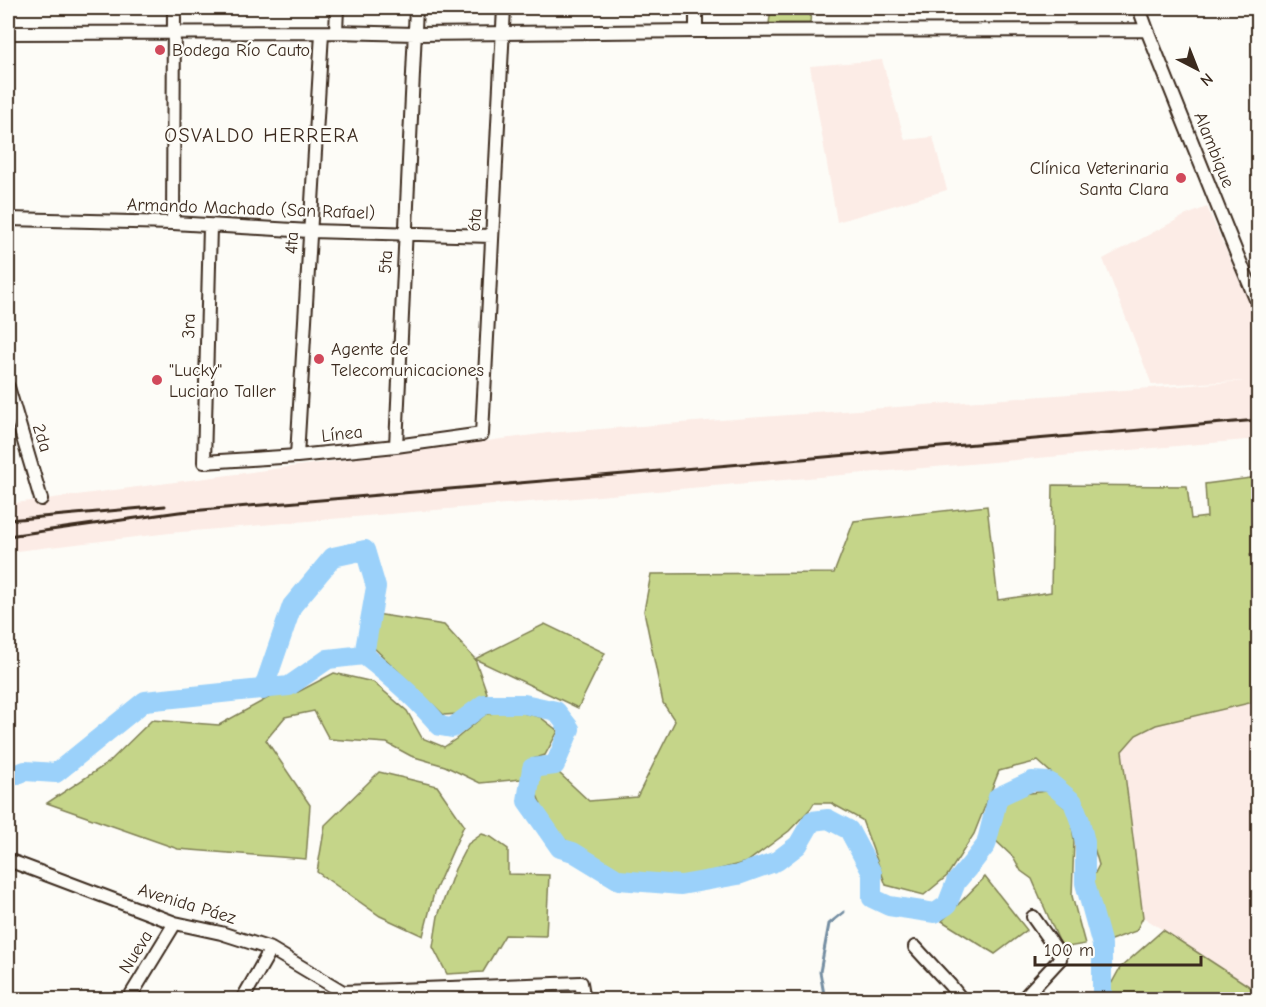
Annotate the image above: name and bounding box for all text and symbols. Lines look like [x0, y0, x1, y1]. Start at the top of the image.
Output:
north arrow [1167, 39, 1227, 99]
place label: Bodega Río Cauto [172, 40, 310, 61]
marker: Bodega Río Cauto [153, 43, 167, 57]
text: N [1196, 69, 1216, 90]
street label: Alambique [1189, 109, 1239, 191]
district label: OSVALDO HERRERA [164, 124, 360, 147]
place label: Clínica Veterinaria Santa Clara [1030, 158, 1169, 200]
marker: Clínica Veterinaria Santa Clara [1174, 171, 1188, 185]
street label: Armando Machado (San Rafael) [127, 194, 375, 224]
street label: 6ta [464, 208, 486, 232]
street label: 4ta [281, 231, 303, 255]
street label: 5ta [375, 250, 397, 274]
street label: 3ra [178, 313, 200, 339]
place label: Agente de Telecomunicaciones [331, 339, 484, 381]
marker: Agente de Telecomunicaciones [312, 352, 326, 366]
place label: "Lucky" Luciano Taller [169, 360, 276, 402]
marker: "Lucky" Luciano Taller [150, 373, 164, 387]
street label: 2da [28, 421, 56, 455]
street label: Línea [320, 421, 364, 447]
street label: Avenida Páez [136, 879, 239, 929]
street label: Nueva [115, 927, 157, 977]
scale bar [1035, 929, 1202, 967]
text: 100 m [1044, 940, 1094, 961]

